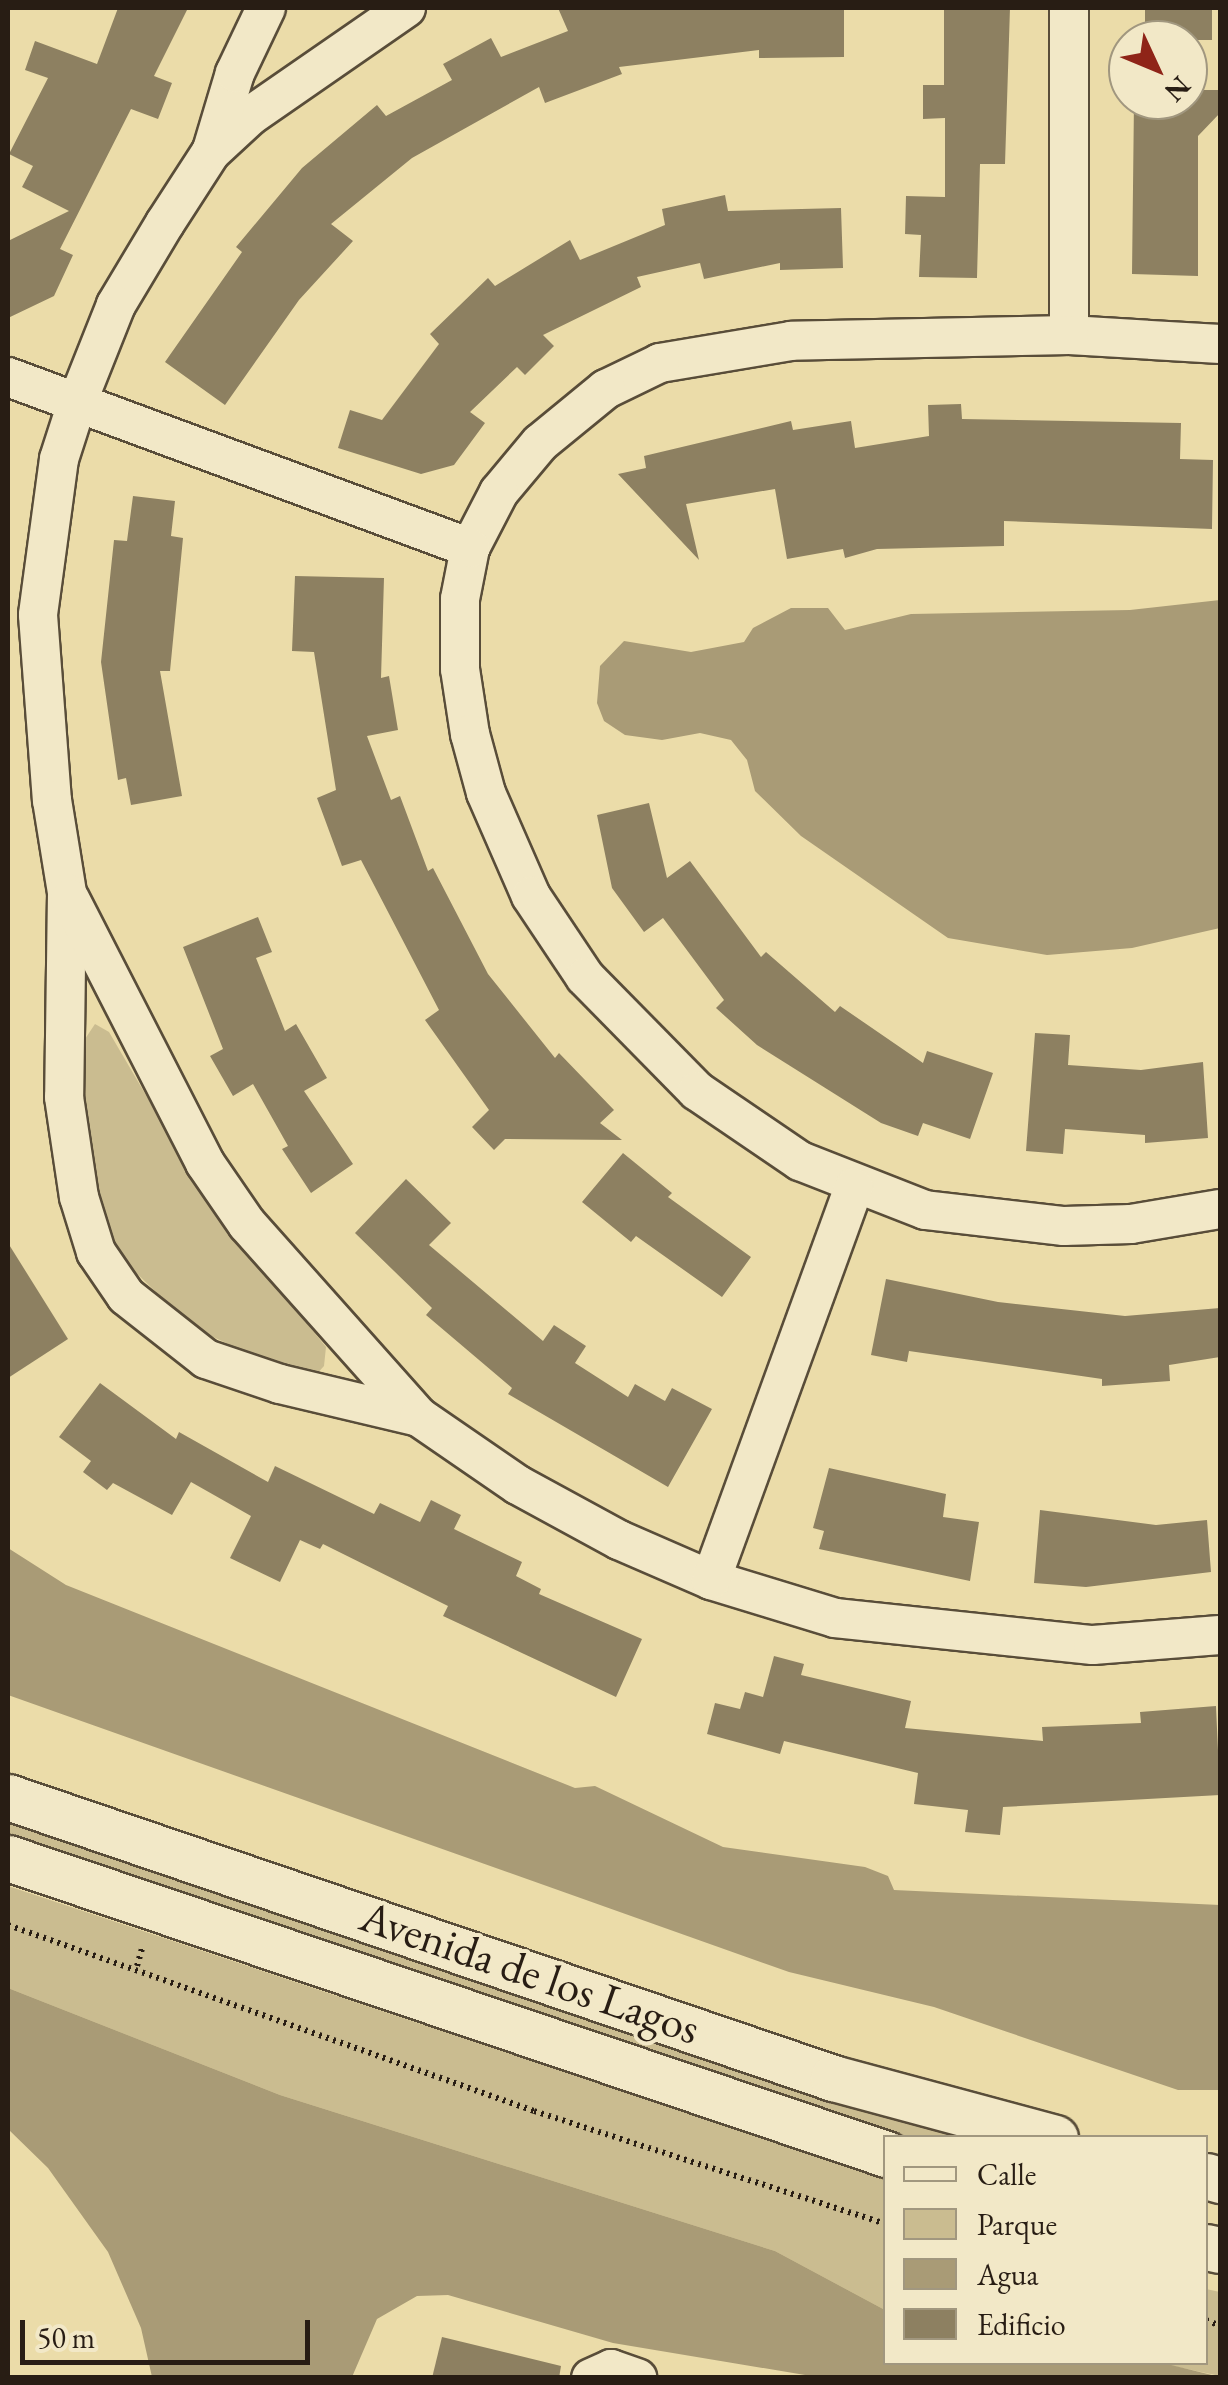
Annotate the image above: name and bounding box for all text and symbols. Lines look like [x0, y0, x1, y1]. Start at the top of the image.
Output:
north arrow [1108, 20, 1208, 120]
text: N [1157, 69, 1199, 110]
street label: Avenida de los Lagos [353, 1889, 707, 2055]
legend [883, 2135, 1208, 2365]
text: Calle [977, 2155, 1036, 2194]
text: Parque [977, 2205, 1057, 2244]
text: Agua [977, 2255, 1039, 2294]
scale bar [25, 2300, 315, 2362]
text: Edificio [977, 2305, 1066, 2344]
text: 50 m [37, 2318, 95, 2357]

